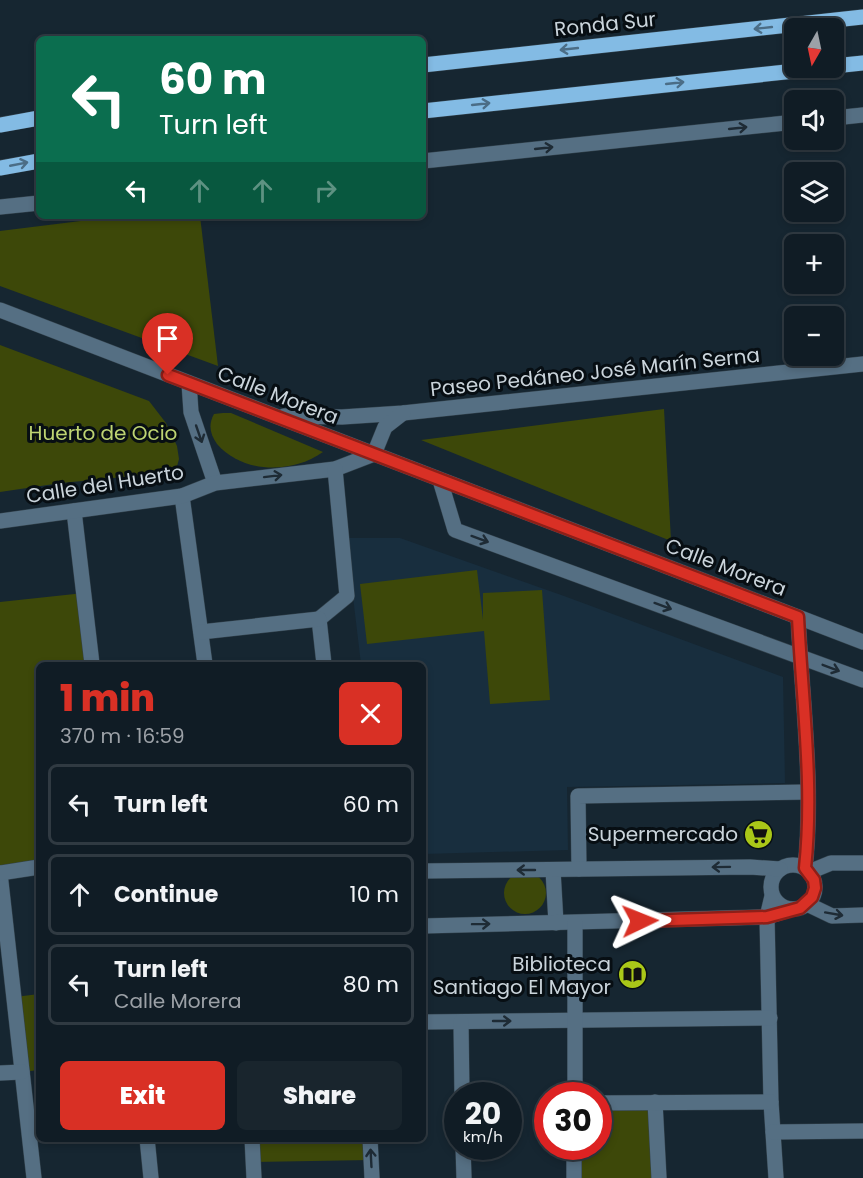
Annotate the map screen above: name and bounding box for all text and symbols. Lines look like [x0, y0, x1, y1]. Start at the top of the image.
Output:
street label: Ronda Sur [553, 5, 657, 43]
north arrow [784, 18, 844, 78]
map controls [784, 18, 844, 366]
one-way arrow [754, 23, 774, 34]
one-way arrow [560, 44, 580, 55]
text: 60 m [159, 50, 267, 109]
icon: left [60, 60, 138, 138]
one-way arrow [665, 78, 684, 89]
button: sound [784, 90, 844, 150]
one-way arrow [471, 99, 491, 110]
text: Turn left [159, 106, 268, 143]
one-way arrow [727, 122, 747, 133]
one-way arrow [533, 142, 553, 153]
one-way arrow [9, 158, 29, 169]
button: layers [784, 162, 844, 222]
icon: left [120, 174, 153, 207]
icon: ahead [183, 174, 216, 207]
icon: ahead [246, 174, 279, 207]
icon: right [309, 174, 342, 207]
button: + [784, 234, 844, 294]
button: − [784, 306, 844, 366]
pin [142, 313, 193, 375]
icon: arrive [151, 322, 184, 355]
street label: Paseo Pedáneo José Marín Serna [429, 341, 761, 403]
street label: Calle Morera [214, 359, 342, 431]
park label: Huerto de Ocio [29, 419, 177, 447]
one-way arrow [194, 424, 205, 443]
street label: Calle del Huerto [24, 458, 186, 510]
one-way arrow [263, 470, 283, 481]
street label: Calle Morera [662, 531, 790, 603]
one-way arrow [470, 535, 489, 546]
one-way arrow [654, 601, 672, 612]
one-way arrow [822, 663, 840, 674]
text: 1 min [60, 673, 155, 724]
button: close [339, 682, 402, 745]
text: 370 m · 16:59 [60, 722, 185, 750]
icon: left [63, 788, 96, 821]
text: Turn left [114, 789, 208, 820]
text: 60 m [343, 789, 399, 820]
supermarket icon: Supermercado [743, 818, 775, 850]
place label: Supermercado [588, 820, 738, 848]
one-way arrow [712, 861, 732, 873]
one-way arrow [517, 864, 537, 876]
icon: ahead [63, 878, 96, 911]
text: Continue [114, 879, 218, 910]
text: 10 m [350, 879, 399, 910]
position arrow [608, 889, 672, 953]
one-way arrow [824, 909, 843, 920]
one-way arrow [471, 919, 491, 930]
place label: Biblioteca Santiago El Mayor [433, 950, 611, 1001]
text: Turn left [114, 954, 208, 985]
library icon: Biblioteca Santiago El Mayor [616, 959, 648, 991]
icon: left [63, 968, 96, 1001]
text: 80 m [343, 969, 399, 1000]
text: Calle Morera [114, 987, 241, 1015]
one-way arrow [492, 1015, 512, 1027]
button: Exit [60, 1061, 225, 1130]
button: Share [237, 1061, 402, 1130]
speed limit sign: 30 [534, 1082, 612, 1160]
text: 20 [465, 1092, 501, 1135]
text: km/h [463, 1126, 503, 1147]
one-way arrow [365, 1149, 376, 1169]

